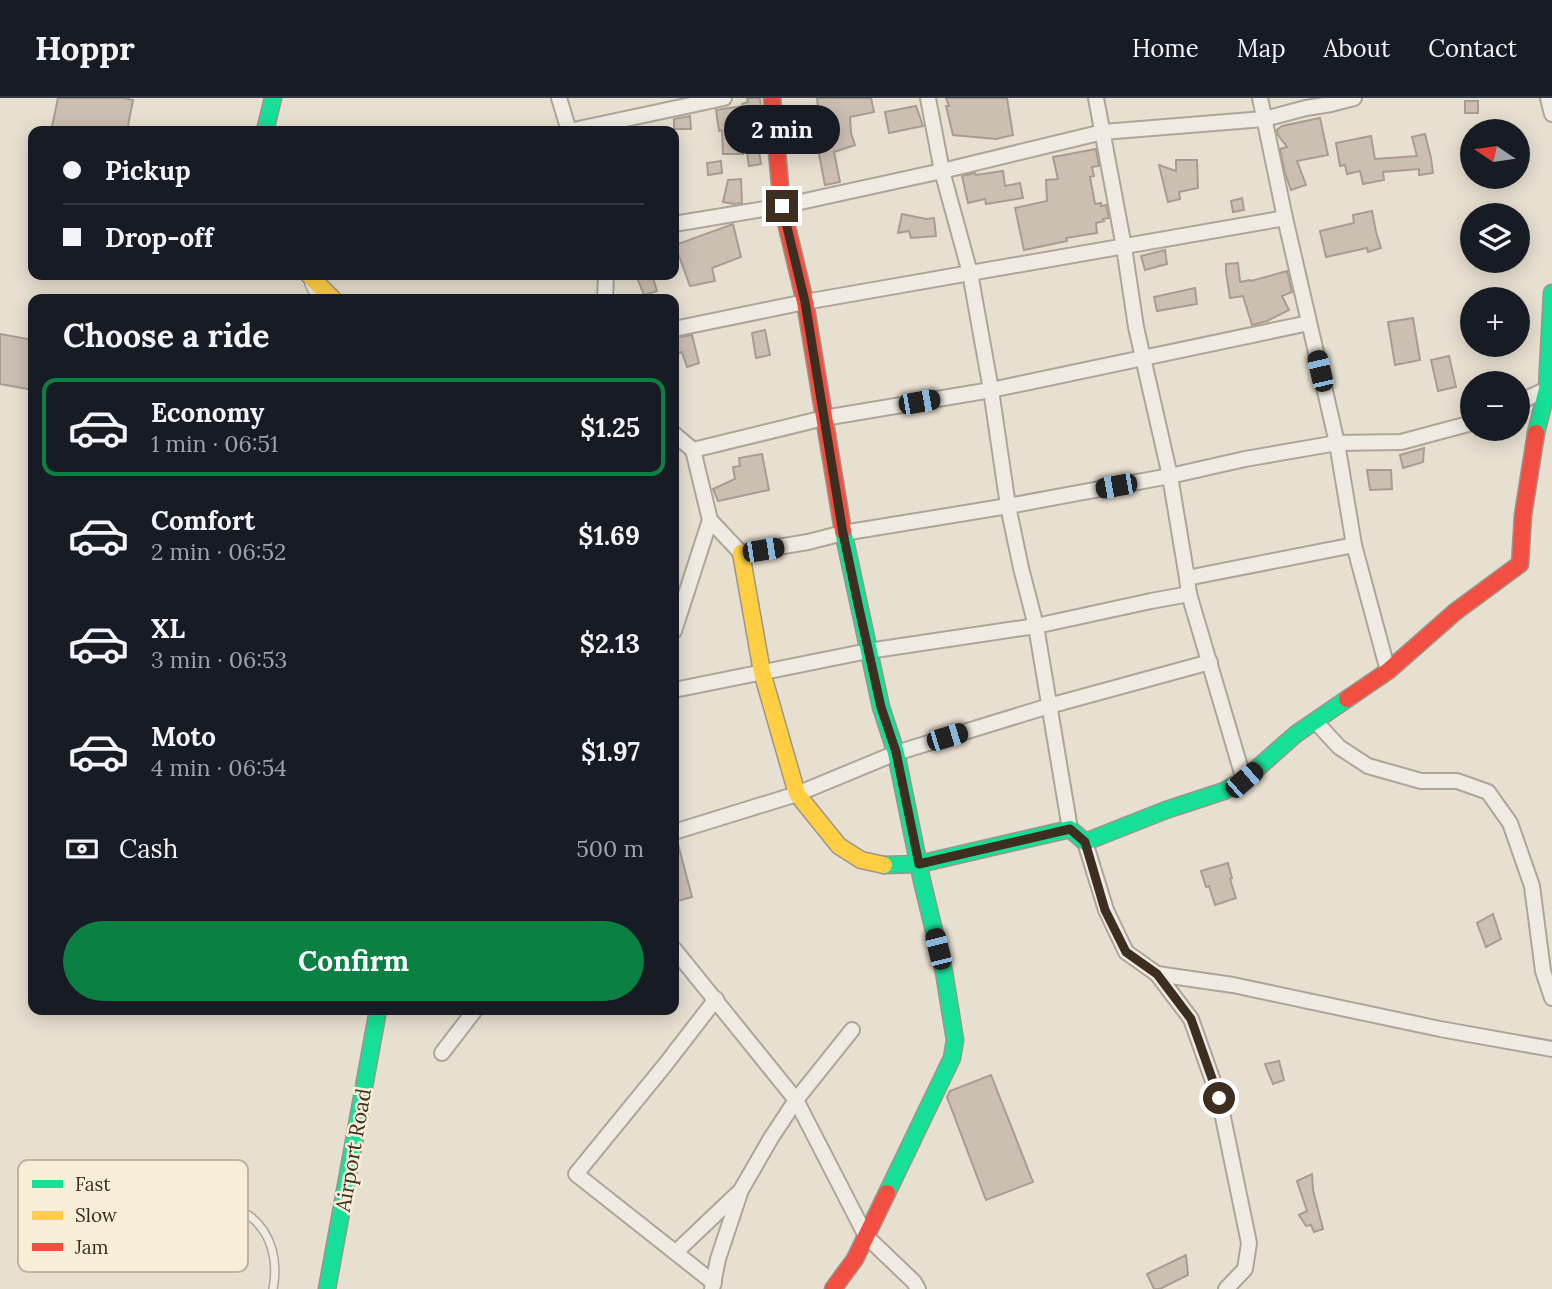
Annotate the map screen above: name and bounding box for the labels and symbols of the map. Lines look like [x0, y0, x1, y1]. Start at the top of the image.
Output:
callout: 2 min [724, 105, 840, 154]
north arrow [1460, 119, 1530, 189]
route end [766, 190, 798, 222]
car [1306, 348, 1335, 394]
car [897, 388, 942, 416]
car [1094, 472, 1139, 500]
car [741, 536, 786, 564]
car [924, 721, 971, 753]
car [1222, 758, 1267, 802]
car [923, 926, 954, 972]
route start [1203, 1082, 1235, 1114]
street label: Airport Road [329, 1086, 377, 1215]
legend [18, 1160, 248, 1272]
text: Fast [75, 1172, 111, 1196]
text: Slow [75, 1203, 118, 1227]
text: Jam [74, 1235, 109, 1259]

